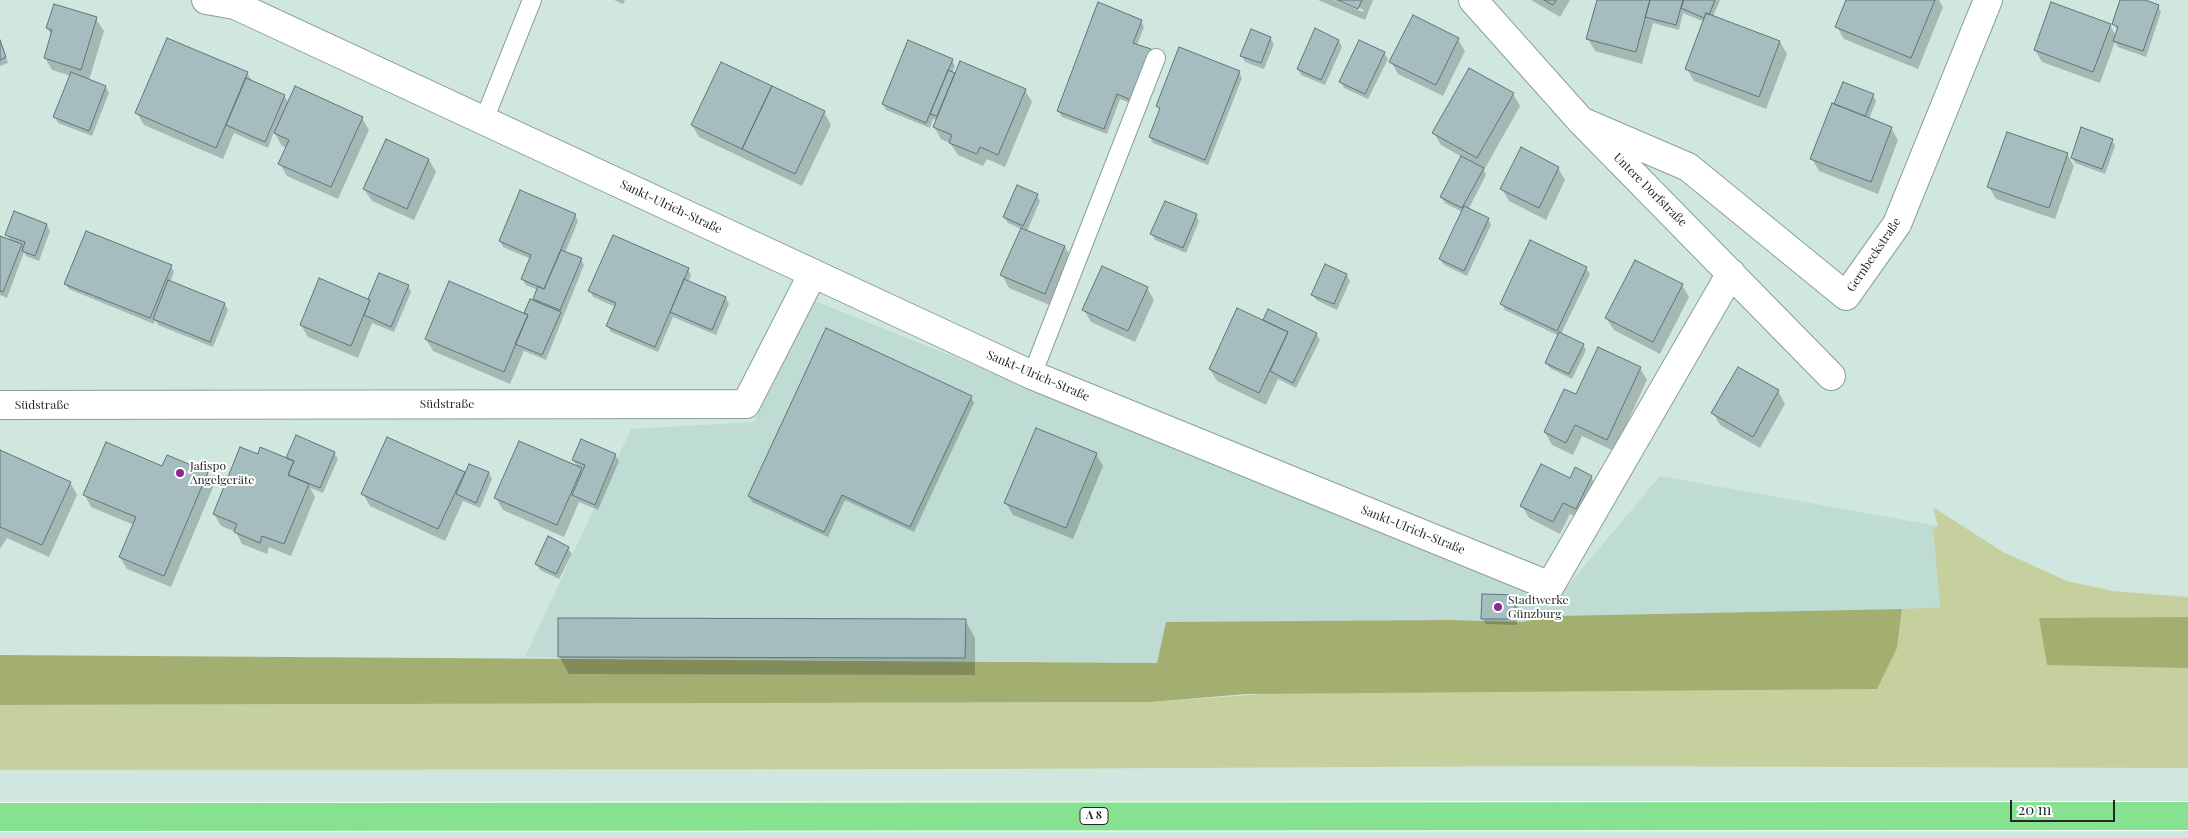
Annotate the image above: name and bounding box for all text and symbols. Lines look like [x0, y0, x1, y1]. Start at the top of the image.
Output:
street label: Untere Dorfstraße [1610, 150, 1690, 230]
street label: Sankt-Ulrich-Straße [618, 177, 724, 237]
street label: Gernbeckstraße [1844, 215, 1904, 295]
street label: Sankt-Ulrich-Straße [984, 348, 1092, 404]
street label: Südstraße [420, 397, 474, 411]
street label: Südstraße [15, 398, 69, 412]
place label: Jafispo Angelgeräte [190, 459, 254, 487]
marker: Jafispo Angelgeräte [174, 467, 186, 479]
street label: Sankt-Ulrich-Straße [1359, 503, 1467, 557]
place label: Stadtwerke Günzburg [1508, 593, 1569, 621]
marker: Stadtwerke Günzburg [1492, 601, 1504, 613]
scale bar [2013, 790, 2118, 822]
text: 20 m [2018, 799, 2051, 819]
road number: A 8 [1080, 808, 1108, 824]

